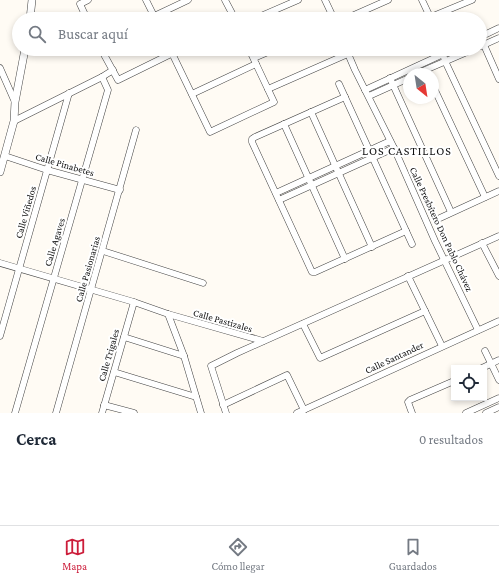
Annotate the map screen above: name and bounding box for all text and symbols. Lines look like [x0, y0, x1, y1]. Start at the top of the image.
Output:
search box [12, 12, 487, 56]
icon: search [26, 23, 48, 45]
text: Buscar aquí [58, 26, 128, 42]
north arrow [403, 68, 439, 104]
district label: LOS CASTILLOS [362, 144, 452, 158]
street label: Calle Pinabetes [34, 151, 96, 178]
street label: Calle Presbítero Don Pablo Chávez [408, 165, 475, 293]
street label: Calle Viñedos [13, 185, 38, 240]
street label: Calle Agaves [42, 217, 67, 268]
street label: Calle Pasionarias [73, 235, 102, 303]
street label: Calle Pastizales [192, 307, 254, 334]
street label: Calle Trigales [96, 328, 121, 383]
street label: Calle Santander [363, 339, 426, 376]
map controls [451, 365, 487, 401]
button: locate [451, 365, 487, 401]
text: Cerca [16, 430, 56, 449]
text: 0 resultados [419, 432, 483, 447]
tab: Mapa [62, 536, 87, 572]
tab: Cómo llegar [211, 536, 265, 572]
tab: Guardados [389, 536, 437, 572]

